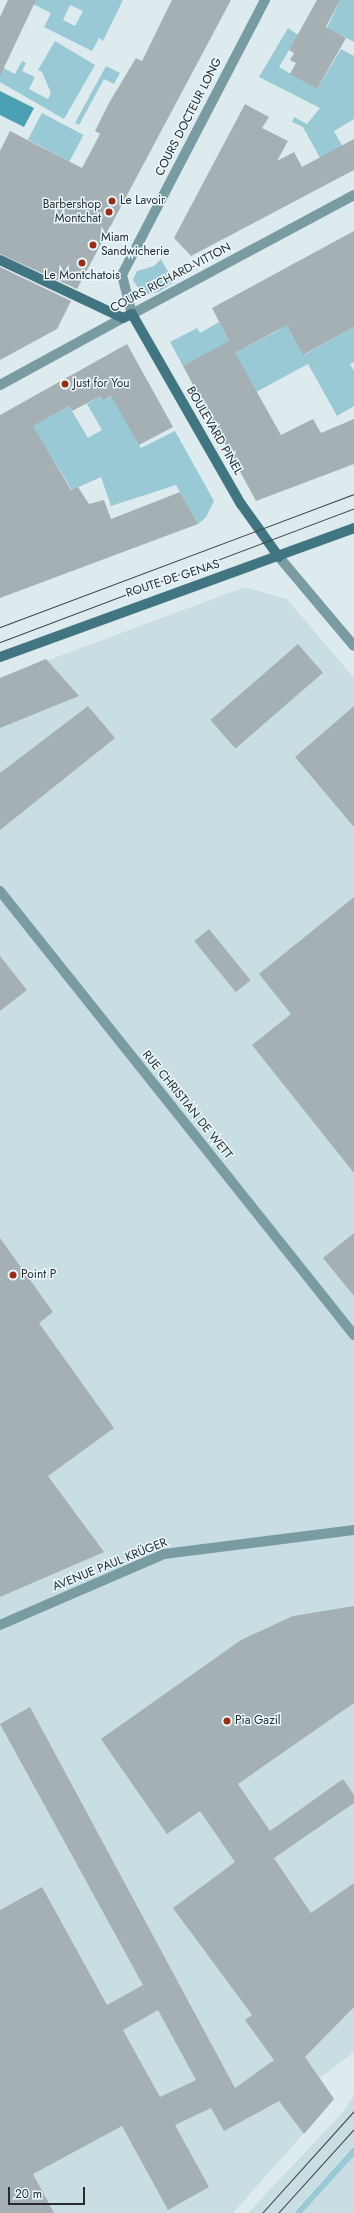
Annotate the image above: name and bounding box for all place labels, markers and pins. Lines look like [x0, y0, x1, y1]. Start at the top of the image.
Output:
place label: Le Lavoir [120, 194, 165, 208]
marker: Le Lavoir [107, 196, 117, 206]
place label: Barbershop Montchat [43, 198, 101, 226]
marker: Barbershop Montchat [104, 207, 114, 217]
place label: Miam Sandwicherie [101, 231, 169, 259]
marker: Miam Sandwicherie [88, 240, 98, 250]
marker: Le Montchatois [77, 258, 87, 268]
place label: Le Montchatois [44, 269, 120, 283]
place label: Just for You [73, 377, 130, 391]
marker: Just for You [60, 379, 70, 389]
place label: Point P [21, 1268, 56, 1282]
marker: Point P [8, 1270, 18, 1280]
place label: Pia Gazil [235, 1714, 281, 1728]
marker: Pia Gazil [222, 1716, 232, 1726]

